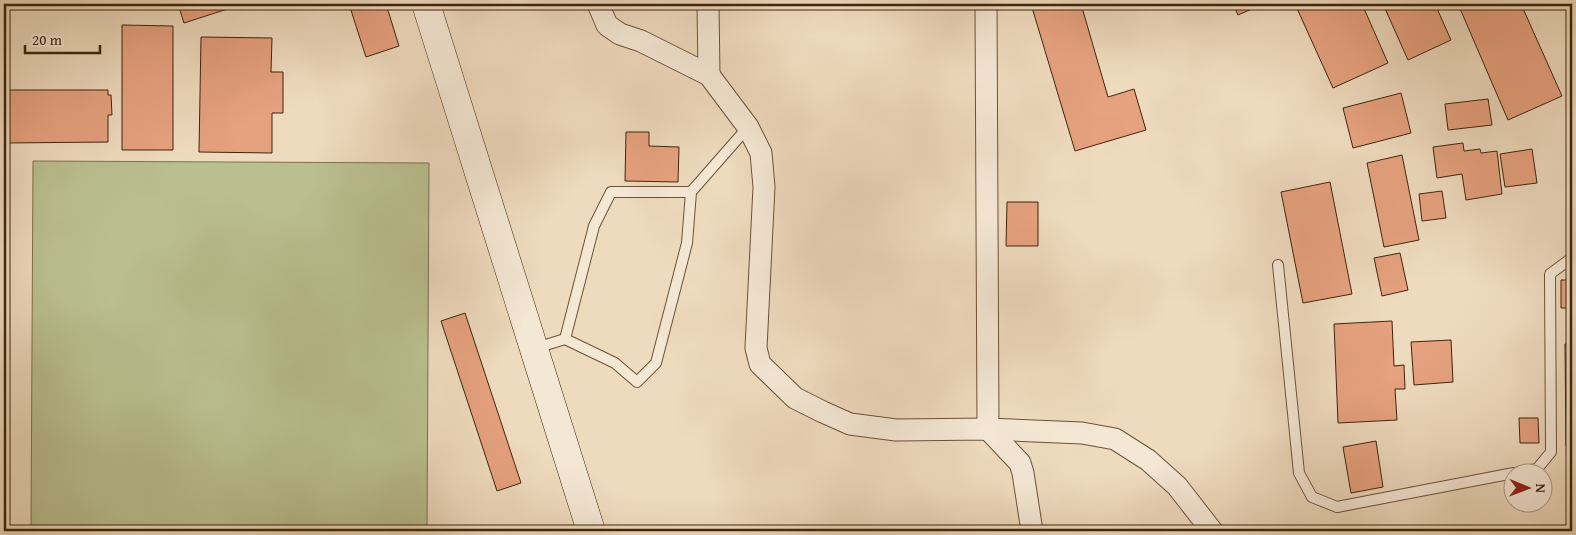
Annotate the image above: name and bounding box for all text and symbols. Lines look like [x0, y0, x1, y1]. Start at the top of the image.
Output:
scale bar [25, 22, 100, 54]
text: 20 m [32, 29, 63, 50]
north arrow [1504, 462, 1554, 512]
text: N [1531, 483, 1551, 494]

